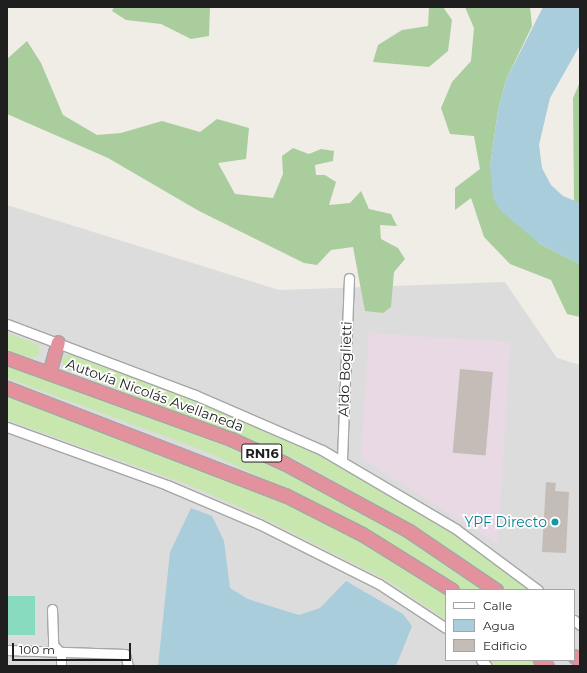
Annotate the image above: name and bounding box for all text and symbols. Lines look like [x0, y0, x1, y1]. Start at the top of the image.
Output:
street label: Aldo Boglietti [335, 321, 355, 417]
street label: Autovía Nicolás Avellaneda [64, 355, 246, 435]
road number: RN16 [241, 442, 283, 464]
place label: YPF Directo [464, 514, 547, 530]
marker: YPF Directo [550, 517, 560, 527]
legend [445, 589, 575, 661]
text: Calle [483, 598, 512, 613]
text: Agua [483, 618, 515, 633]
scale bar [14, 635, 133, 661]
text: Edificio [483, 638, 527, 653]
text: 100 m [19, 642, 55, 657]

